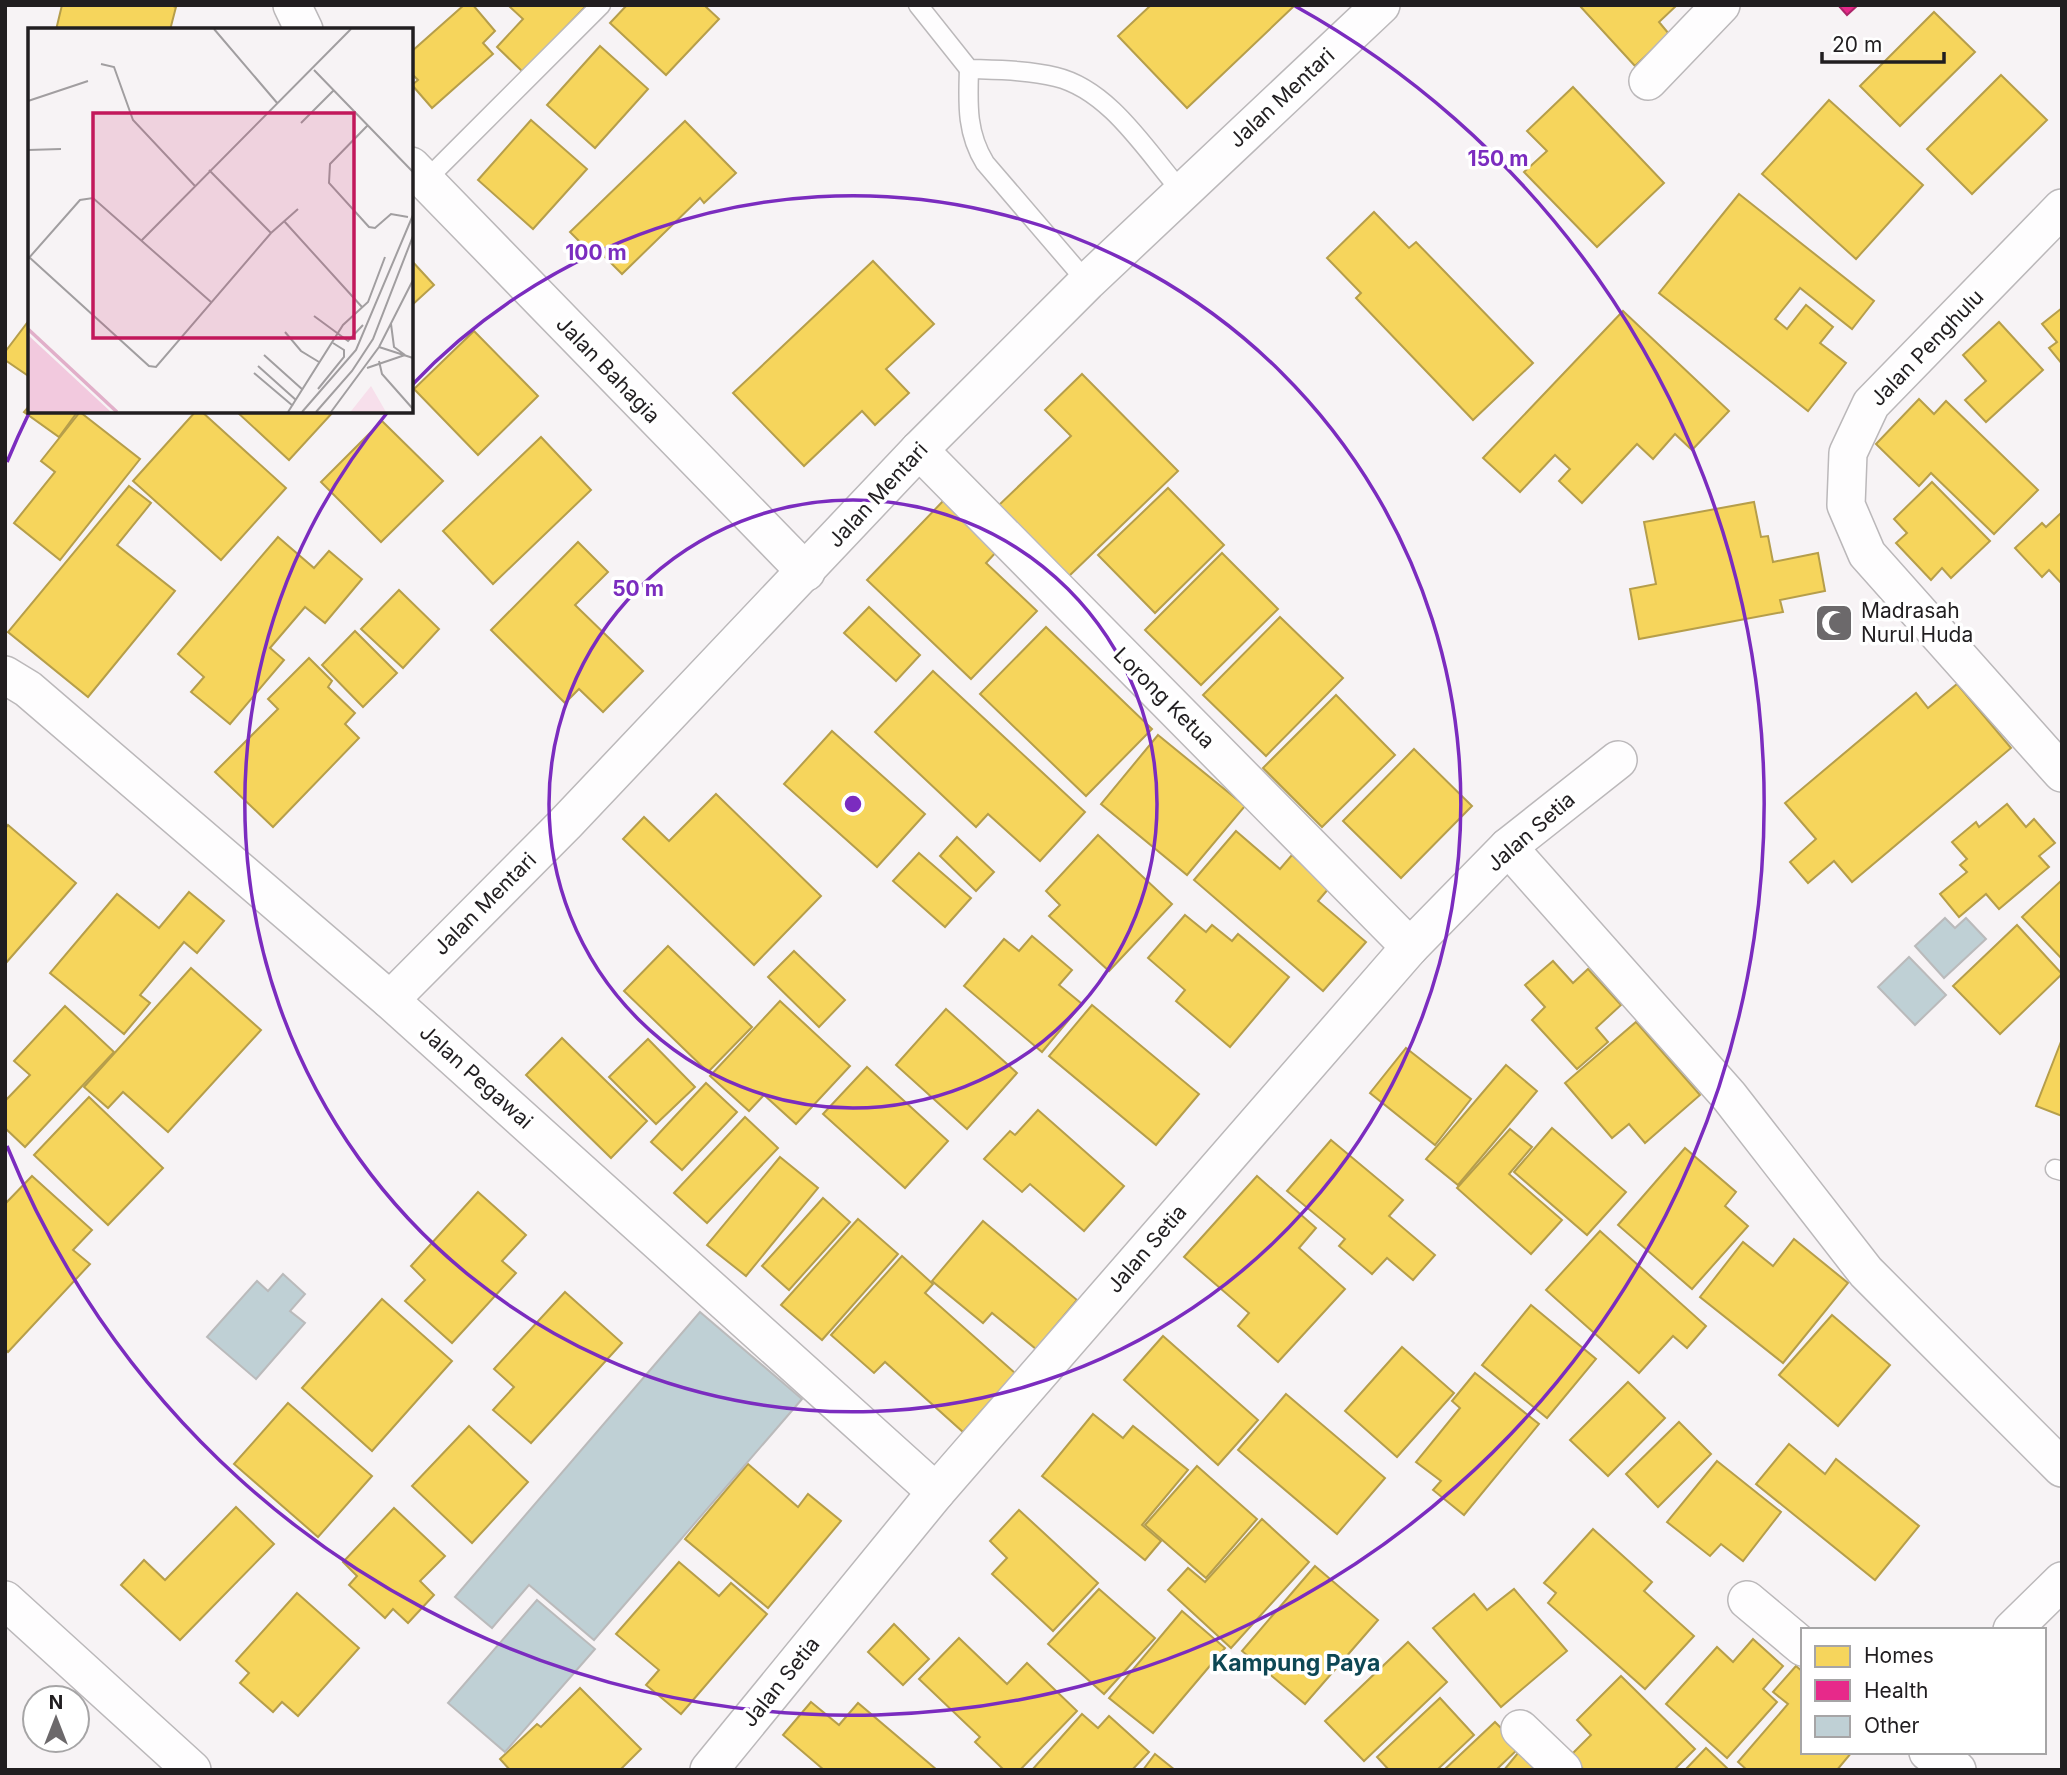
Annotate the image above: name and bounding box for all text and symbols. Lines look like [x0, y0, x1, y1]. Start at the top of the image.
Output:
scale bar [1822, 21, 1944, 65]
inset map [28, 28, 413, 413]
text: 20 m [1832, 32, 1882, 57]
street label: Jalan Mentari [1224, 43, 1339, 153]
text: 150 m [1468, 146, 1528, 171]
text: 100 m [565, 240, 627, 265]
street label: Jalan Penghulu [1865, 284, 1988, 411]
street label: Jalan Bahagia [551, 311, 665, 428]
street label: Jalan Mentari [823, 437, 933, 552]
text: 50 m [612, 576, 664, 601]
place label: Madrasah Nurul Huda [1861, 598, 1973, 647]
mosque icon: Madrasah Nurul Huda [1813, 602, 1855, 644]
street label: Lorong Ketua [1109, 642, 1220, 753]
street label: Jalan Setia [1482, 787, 1580, 877]
centre of rings [841, 792, 865, 816]
street label: Jalan Mentari [428, 847, 541, 960]
street label: Jalan Pegawai [415, 1019, 538, 1134]
street label: Jalan Setia [1102, 1200, 1192, 1298]
legend [1801, 1628, 2046, 1754]
street label: Jalan Setia [737, 1632, 824, 1732]
text: Homes [1864, 1643, 1934, 1668]
district label: Kampung Paya [1212, 1649, 1380, 1677]
text: Health [1864, 1678, 1929, 1703]
north arrow [21, 1684, 91, 1754]
text: N [49, 1691, 63, 1714]
text: Other [1864, 1713, 1920, 1738]

